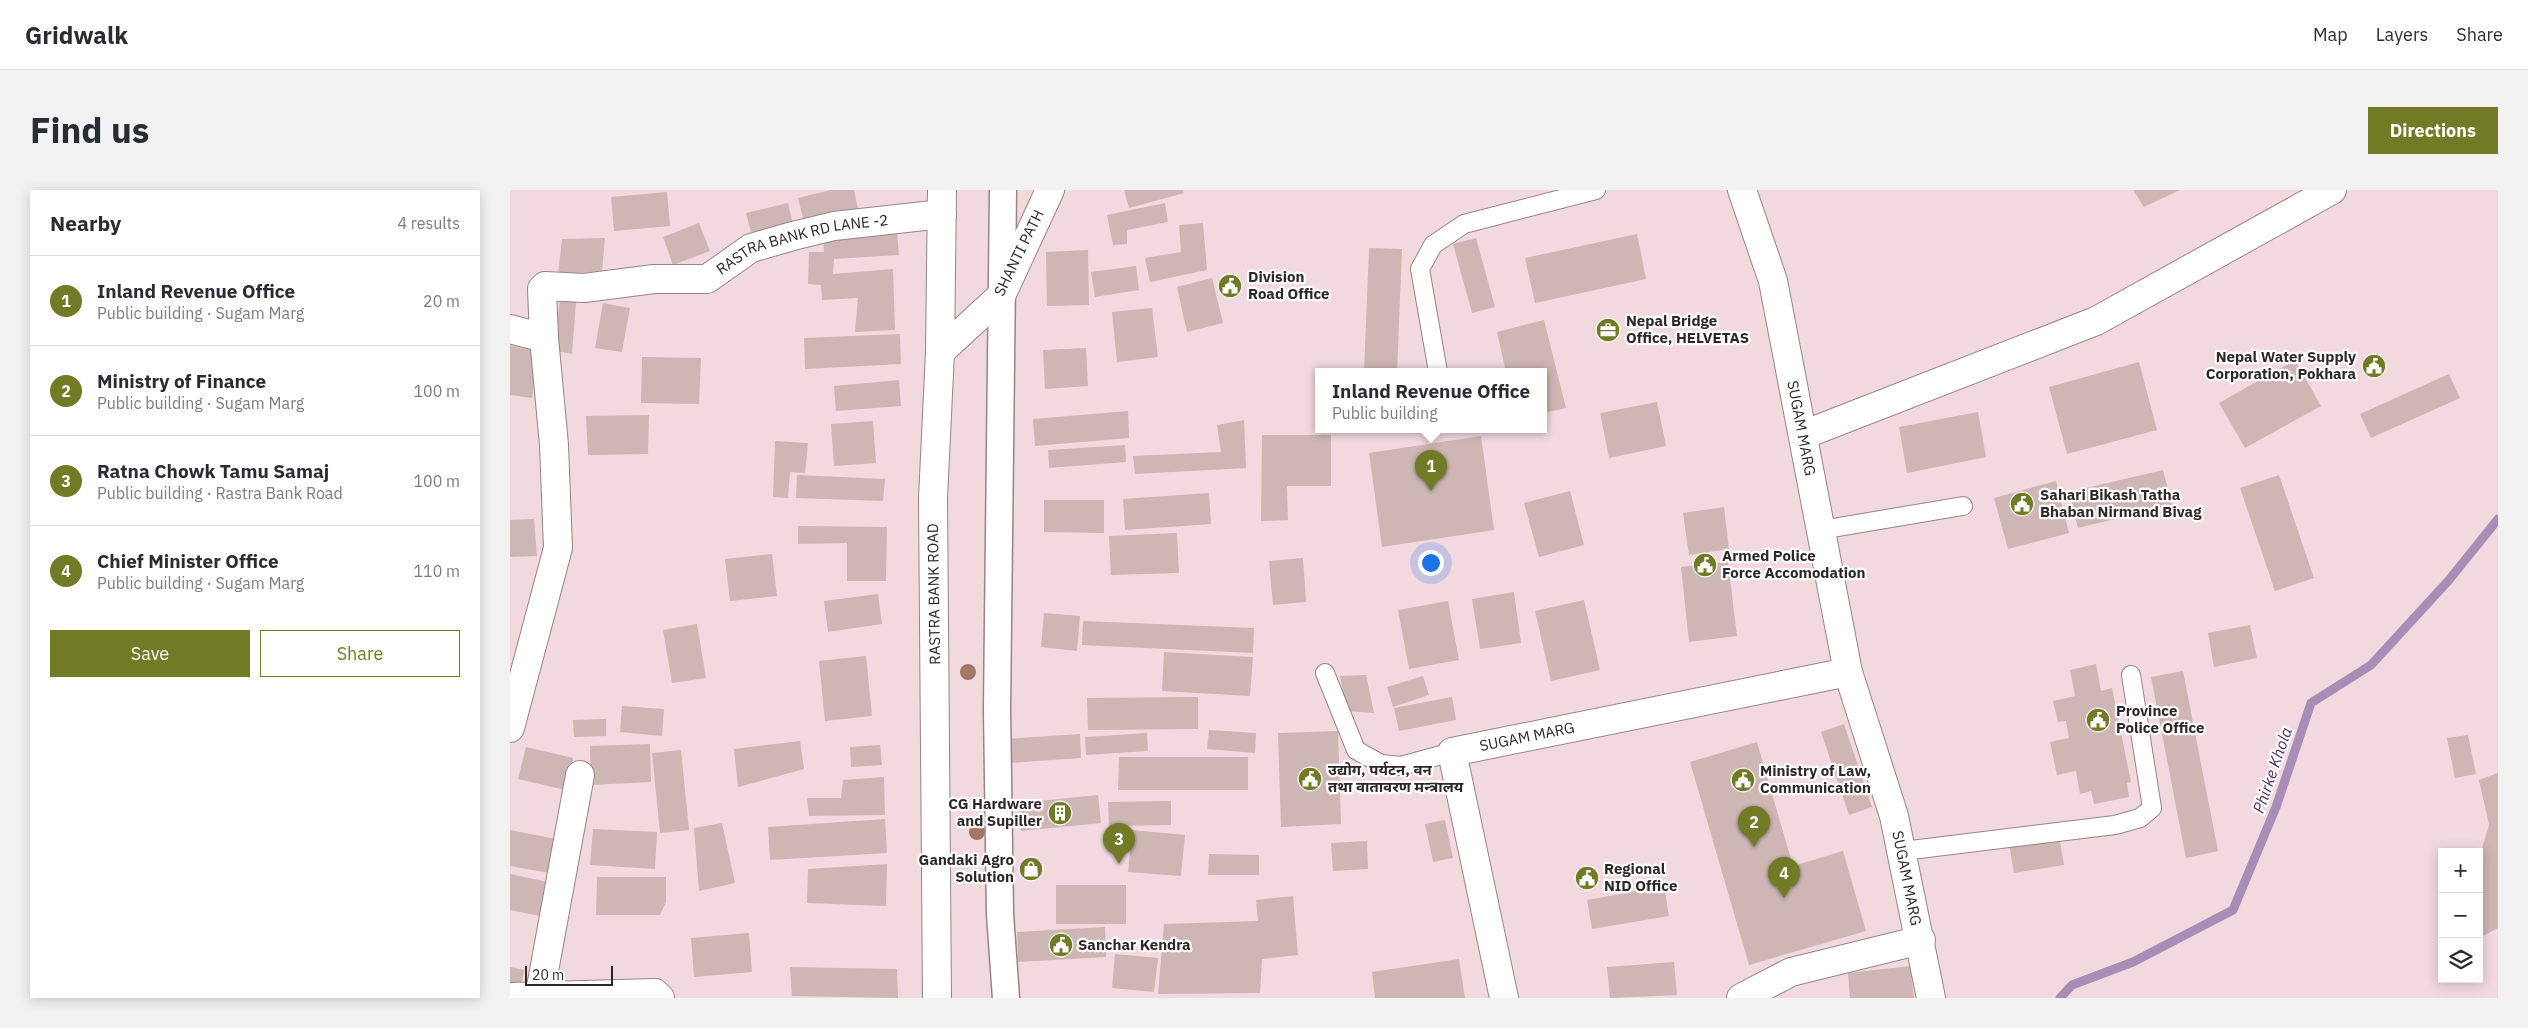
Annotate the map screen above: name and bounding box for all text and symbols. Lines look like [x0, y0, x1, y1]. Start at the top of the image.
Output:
text: Gridwalk [25, 19, 128, 51]
text: Map [2313, 23, 2348, 46]
text: Layers [2376, 23, 2428, 46]
text: Share [2456, 23, 2503, 46]
text: Find us [30, 107, 149, 153]
button: Directions [2368, 107, 2498, 154]
street label: SHANTI PATH [989, 206, 1048, 299]
text: Nearby [50, 209, 121, 237]
street label: RASTRA BANK RD LANE -2 [712, 210, 889, 279]
text: 4 results [397, 213, 460, 233]
place label: Division Road Office [1248, 267, 1330, 303]
public building icon: Division Road Office [1217, 273, 1243, 299]
text: Inland Revenue Office [97, 279, 295, 303]
text: 1 [61, 291, 71, 311]
text: 20 m [423, 291, 460, 311]
text: Public building · Sugam Marg [97, 303, 304, 323]
place label: Nepal Bridge Office, HELVETAS [1626, 311, 1749, 347]
office icon: Nepal Bridge Office, HELVETAS [1595, 317, 1621, 343]
place label: Nepal Water Supply Corporation, Pokhara [2206, 347, 2356, 383]
public building icon: Nepal Water Supply Corporation, Pokhara [2361, 353, 2387, 379]
popup [1315, 368, 1547, 433]
text: Ministry of Finance [97, 369, 266, 393]
text: Inland Revenue Office [1332, 379, 1530, 403]
street label: SUGAM MARG [1783, 379, 1820, 477]
text: 2 [61, 381, 71, 401]
text: 100 m [413, 381, 460, 401]
text: Public building · Sugam Marg [97, 393, 304, 413]
text: Public building [1332, 403, 1438, 423]
pin: 1 [1415, 450, 1447, 491]
text: Ratna Chowk Tamu Samaj [97, 459, 329, 483]
text: 3 [61, 471, 71, 491]
text: 100 m [413, 471, 460, 491]
text: Public building · Rastra Bank Road [97, 483, 343, 503]
place label: Sahari Bikash Tatha Bhaban Nirmand Bivag [2040, 485, 2202, 521]
public building icon: Sahari Bikash Tatha Bhaban Nirmand Bivag [2009, 491, 2035, 517]
street label: RASTRA BANK ROAD [923, 523, 944, 665]
place label: Armed Police Force Accomodation [1722, 546, 1865, 582]
text: Chief Minister Office [97, 549, 279, 573]
your location [1418, 550, 1444, 576]
public building icon: Armed Police Force Accomodation [1692, 552, 1718, 578]
text: 4 [61, 561, 71, 581]
text: 110 m [413, 561, 460, 581]
text: Public building · Sugam Marg [97, 573, 304, 593]
button: Save [50, 630, 250, 677]
button: Share [260, 630, 460, 677]
place label: Province Police Office [2116, 701, 2205, 737]
public building icon: Province Police Office [2085, 707, 2111, 733]
street label: SUGAM MARG [1478, 717, 1576, 755]
water label: Phirke Khola [2248, 724, 2296, 816]
place label: उद्योग, पर्यटन, वन तथा वातावरण मन्त्रालय [1328, 760, 1464, 796]
place label: Ministry of Law, Communication [1760, 761, 1871, 797]
public building icon: उद्योग, पर्यटन, वन तथा वातावरण मन्त्रालय [1297, 766, 1323, 792]
public building icon: Ministry of Law, Communication [1730, 767, 1756, 793]
place label: CG Hardware and Supiller [948, 794, 1042, 830]
building icon: CG Hardware and Supiller [1047, 800, 1073, 826]
pin: 2 [1738, 806, 1770, 847]
pin: 3 [1103, 823, 1135, 864]
street label: SUGAM MARG [1888, 829, 1926, 927]
map controls [2438, 848, 2483, 983]
button: + [2438, 848, 2483, 893]
place label: Gandaki Agro Solution [919, 850, 1014, 886]
shop icon: Gandaki Agro Solution [1018, 856, 1044, 882]
pin: 4 [1768, 857, 1800, 898]
place label: Regional NID Office [1604, 859, 1677, 895]
public building icon: Regional NID Office [1574, 865, 1600, 891]
button: − [2438, 893, 2483, 938]
public building icon: Sanchar Kendra [1048, 932, 1074, 958]
place label: Sanchar Kendra [1078, 935, 1191, 954]
button: layers [2438, 938, 2483, 983]
scale bar [525, 963, 612, 986]
text: 20 m [532, 966, 564, 984]

